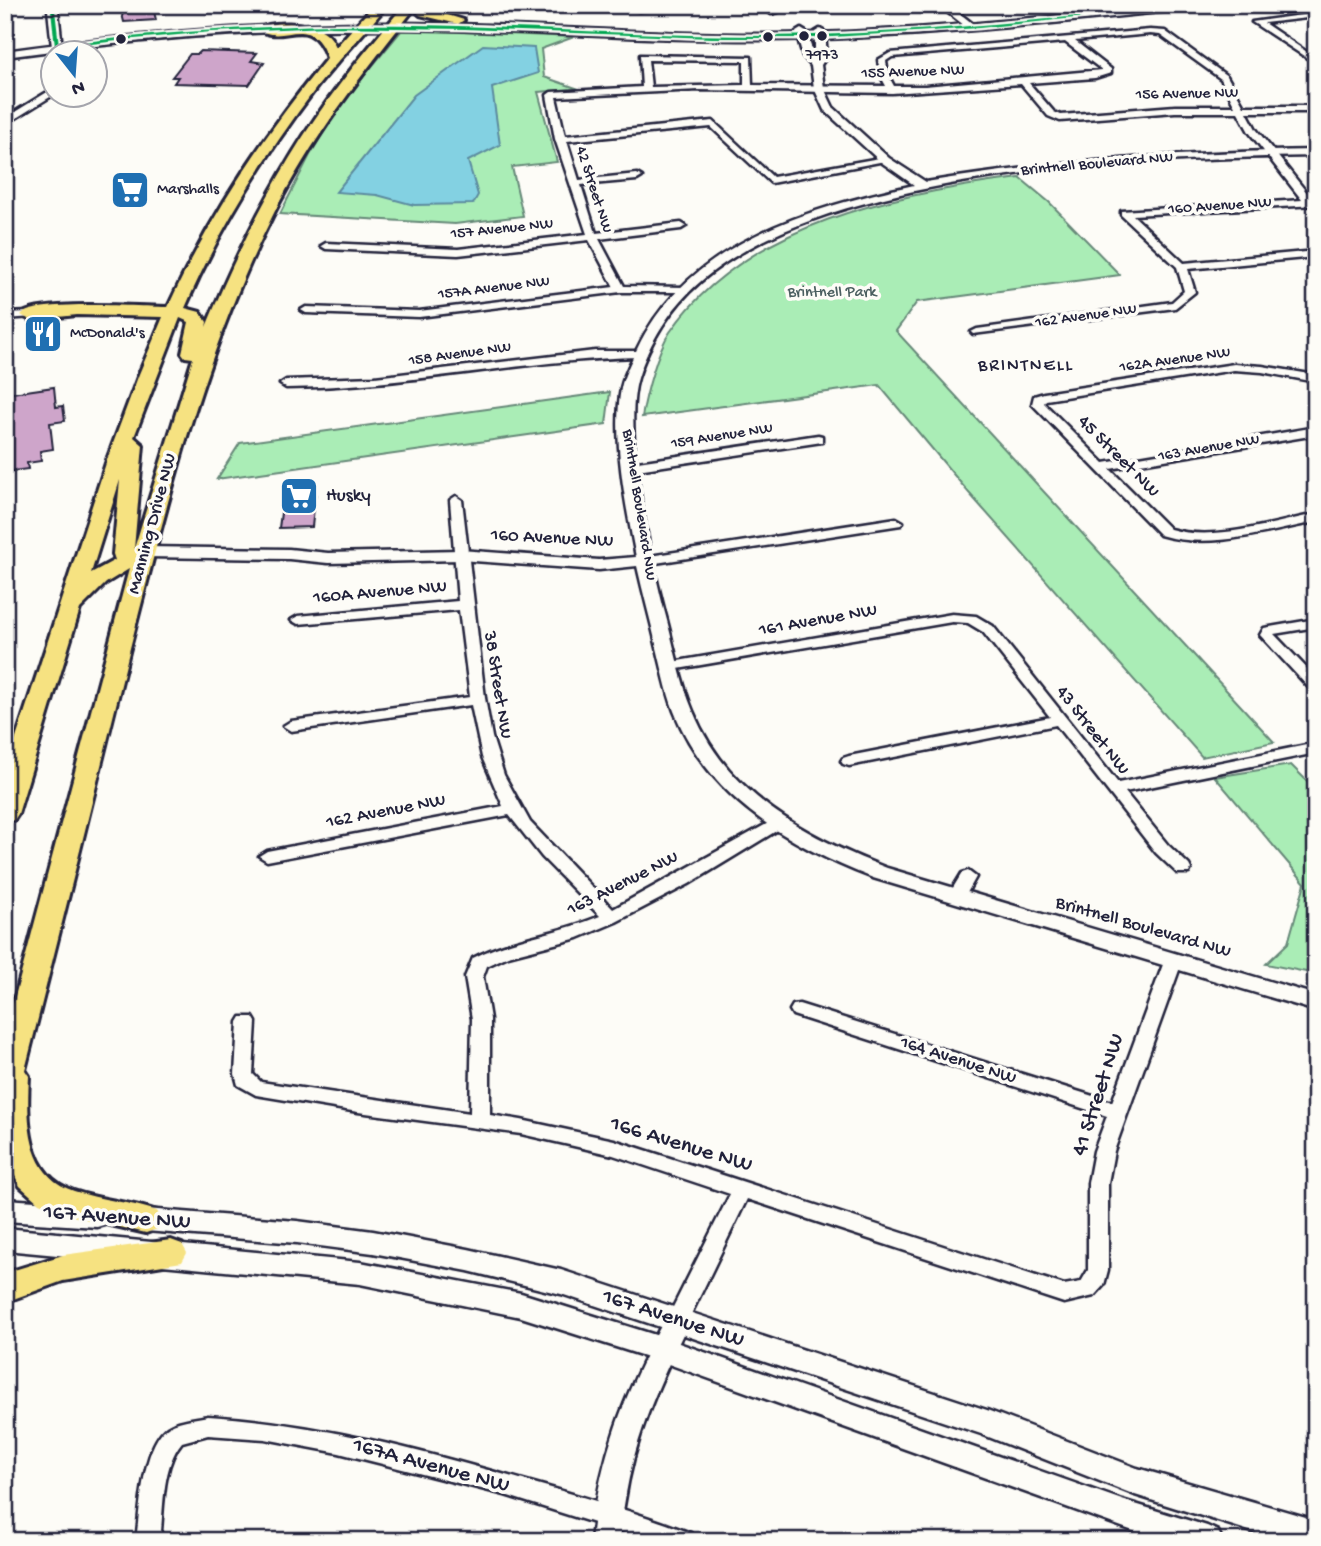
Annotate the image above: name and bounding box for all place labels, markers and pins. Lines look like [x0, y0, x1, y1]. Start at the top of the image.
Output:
unlabelled marker [797, 29, 811, 43]
marker: 7973 [815, 29, 829, 43]
unlabelled marker [761, 30, 775, 44]
unlabelled marker [114, 32, 128, 46]
place label: 7973 [805, 47, 838, 66]
supermarket icon: Marshalls [109, 169, 151, 211]
place label: Marshalls [157, 181, 220, 200]
restaurant icon: McDonald's [22, 313, 64, 355]
place label: McDonald's [70, 325, 146, 344]
supermarket icon: Husky [278, 475, 320, 517]
place label: Husky [326, 485, 371, 508]

